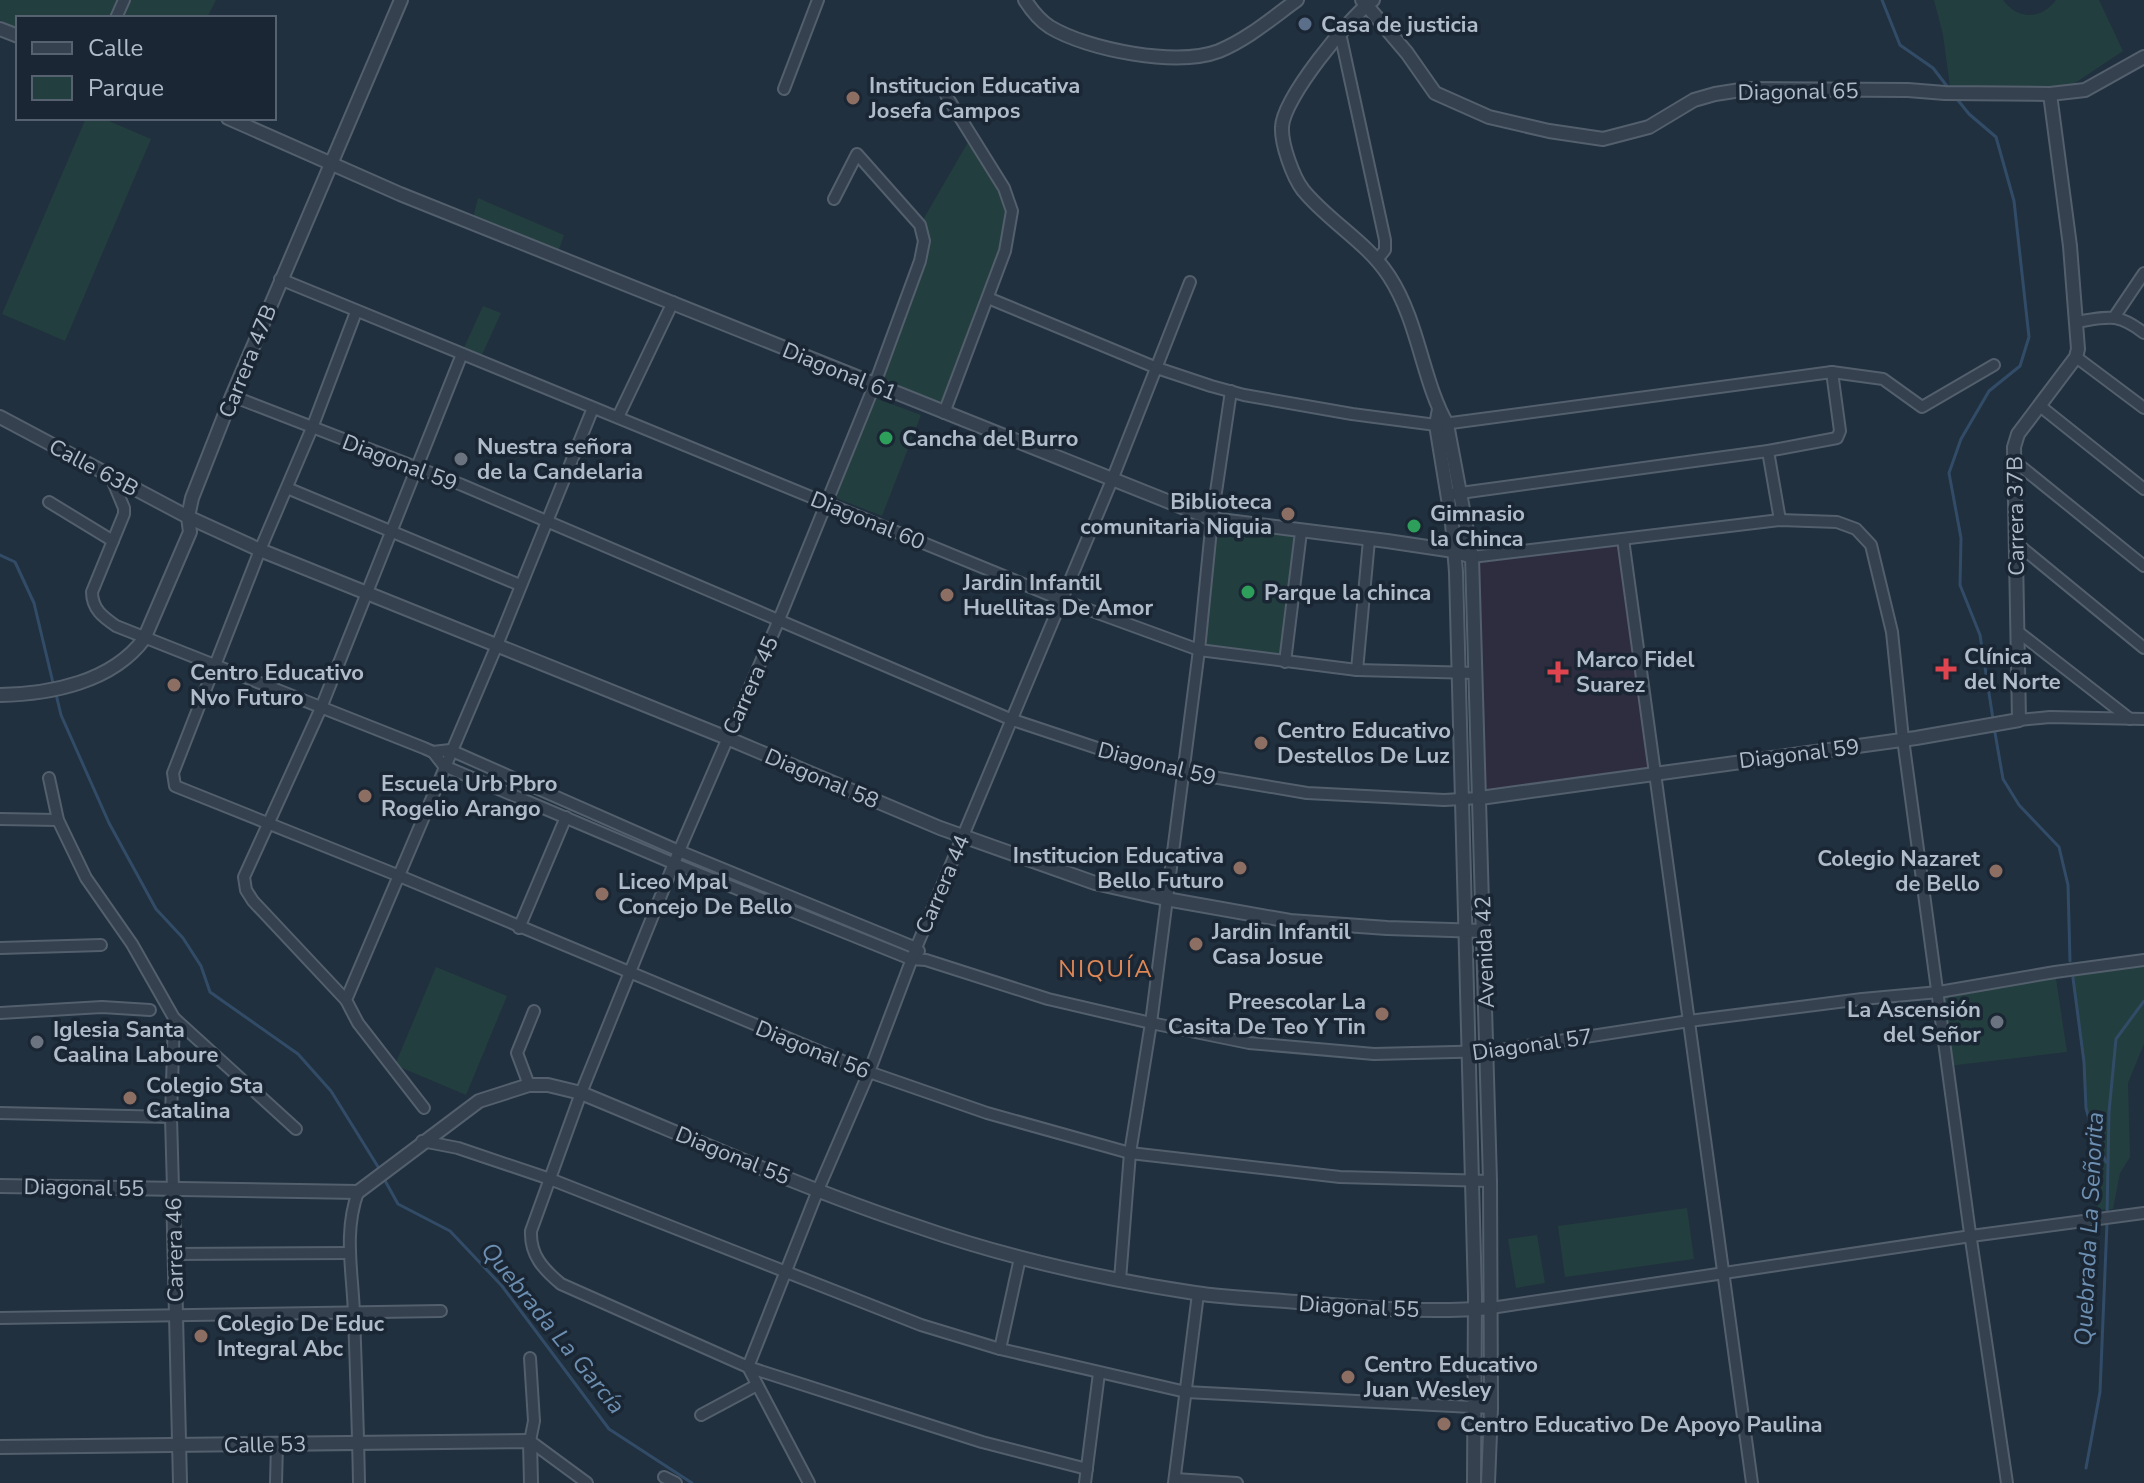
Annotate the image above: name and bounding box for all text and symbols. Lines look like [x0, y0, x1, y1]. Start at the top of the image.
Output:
place label: Casa de justicia [1321, 10, 1479, 40]
marker: Casa de justicia [1296, 15, 1314, 33]
legend [16, 16, 276, 120]
text: Calle [88, 32, 143, 64]
place label: Institucion Educativa Josefa Campos [868, 71, 1080, 126]
text: Parque [88, 72, 164, 104]
street label: Diagonal 65 [1737, 76, 1859, 108]
marker: Institucion Educativa Josefa Campos [844, 89, 862, 107]
street label: Carrera 47B [212, 300, 284, 423]
street label: Diagonal 61 [778, 335, 901, 408]
place label: Cancha del Burro [902, 424, 1078, 454]
street label: Diagonal 59 [338, 427, 461, 499]
marker: Cancha del Burro [877, 429, 895, 447]
street label: Calle 63B [43, 432, 144, 504]
place label: Nuestra señora de la Candelaria [477, 432, 643, 487]
marker: Nuestra señora de la Candelaria [452, 450, 470, 468]
street label: Carrera 37B [2000, 456, 2032, 576]
street label: Diagonal 60 [806, 484, 929, 557]
place label: Biblioteca comunitaria Niquia [1080, 487, 1272, 542]
place label: Gimnasio la Chinca [1430, 499, 1525, 554]
marker: Biblioteca comunitaria Niquia [1279, 505, 1297, 523]
marker: Gimnasio la Chinca [1405, 517, 1423, 535]
place label: Jardin Infantil Huellitas De Amor [962, 568, 1153, 623]
place label: Parque la chinca [1264, 578, 1431, 608]
marker: Parque la chinca [1239, 583, 1257, 601]
marker: Jardin Infantil Huellitas De Amor [938, 586, 956, 604]
street label: Carrera 45 [716, 631, 786, 739]
place label: Clínica del Norte [1964, 642, 2061, 697]
place label: Marco Fidel Suarez [1576, 645, 1694, 700]
place label: Centro Educativo Nvo Futuro [190, 658, 364, 713]
marker: Clínica del Norte [1935, 658, 1957, 680]
marker: Marco Fidel Suarez [1547, 661, 1569, 683]
marker: Centro Educativo Nvo Futuro [165, 676, 183, 694]
place label: Centro Educativo Destellos De Luz [1277, 716, 1451, 771]
street label: Diagonal 59 [1737, 732, 1861, 776]
marker: Centro Educativo Destellos De Luz [1252, 734, 1270, 752]
street label: Diagonal 59 [1094, 735, 1219, 793]
street label: Diagonal 58 [760, 741, 883, 816]
place label: Escuela Urb Pbro Rogelio Arango [381, 769, 557, 824]
marker: Escuela Urb Pbro Rogelio Arango [356, 787, 374, 805]
street label: Carrera 44 [909, 830, 977, 939]
place label: Institucion Educativa Bello Futuro [1013, 841, 1224, 896]
place label: Colegio Nazaret de Bello [1817, 844, 1981, 899]
marker: Institucion Educativa Bello Futuro [1231, 859, 1249, 877]
marker: Colegio Nazaret de Bello [1987, 862, 2005, 880]
place label: Liceo Mpal Concejo De Bello [618, 867, 792, 922]
marker: Liceo Mpal Concejo De Bello [593, 885, 611, 903]
street label: Avenida 42 [1468, 895, 1502, 1009]
place label: Jardin Infantil Casa Josue [1211, 917, 1351, 972]
marker: Jardin Infantil Casa Josue [1187, 935, 1205, 953]
district label: NIQUÍA [1058, 953, 1154, 985]
place label: Preescolar La Casita De Teo Y Tin [1168, 987, 1366, 1042]
place label: La Ascensión del Señor [1847, 995, 1981, 1050]
marker: Preescolar La Casita De Teo Y Tin [1373, 1005, 1391, 1023]
street label: Diagonal 56 [751, 1013, 874, 1086]
marker: La Ascensión del Señor [1988, 1013, 2006, 1031]
place label: Iglesia Santa Caalina Laboure [53, 1015, 219, 1070]
street label: Diagonal 57 [1470, 1022, 1594, 1068]
marker: Iglesia Santa Caalina Laboure [28, 1033, 46, 1051]
place label: Colegio Sta Catalina [146, 1071, 263, 1126]
marker: Colegio Sta Catalina [121, 1089, 139, 1107]
water label: Quebrada La Señorita [2067, 1111, 2111, 1347]
street label: Diagonal 55 [671, 1119, 794, 1192]
street label: Diagonal 55 [23, 1172, 145, 1204]
street label: Carrera 46 [159, 1197, 191, 1303]
water label: Quebrada La García [474, 1235, 632, 1421]
street label: Diagonal 55 [1298, 1289, 1420, 1325]
place label: Colegio De Educ Integral Abc [217, 1309, 385, 1364]
marker: Colegio De Educ Integral Abc [192, 1327, 210, 1345]
place label: Centro Educativo Juan Wesley [1363, 1350, 1538, 1405]
marker: Centro Educativo Juan Wesley [1339, 1368, 1357, 1386]
place label: Centro Educativo De Apoyo Paulina [1460, 1410, 1823, 1440]
marker: Centro Educativo De Apoyo Paulina [1435, 1415, 1453, 1433]
street label: Calle 53 [223, 1429, 307, 1461]

